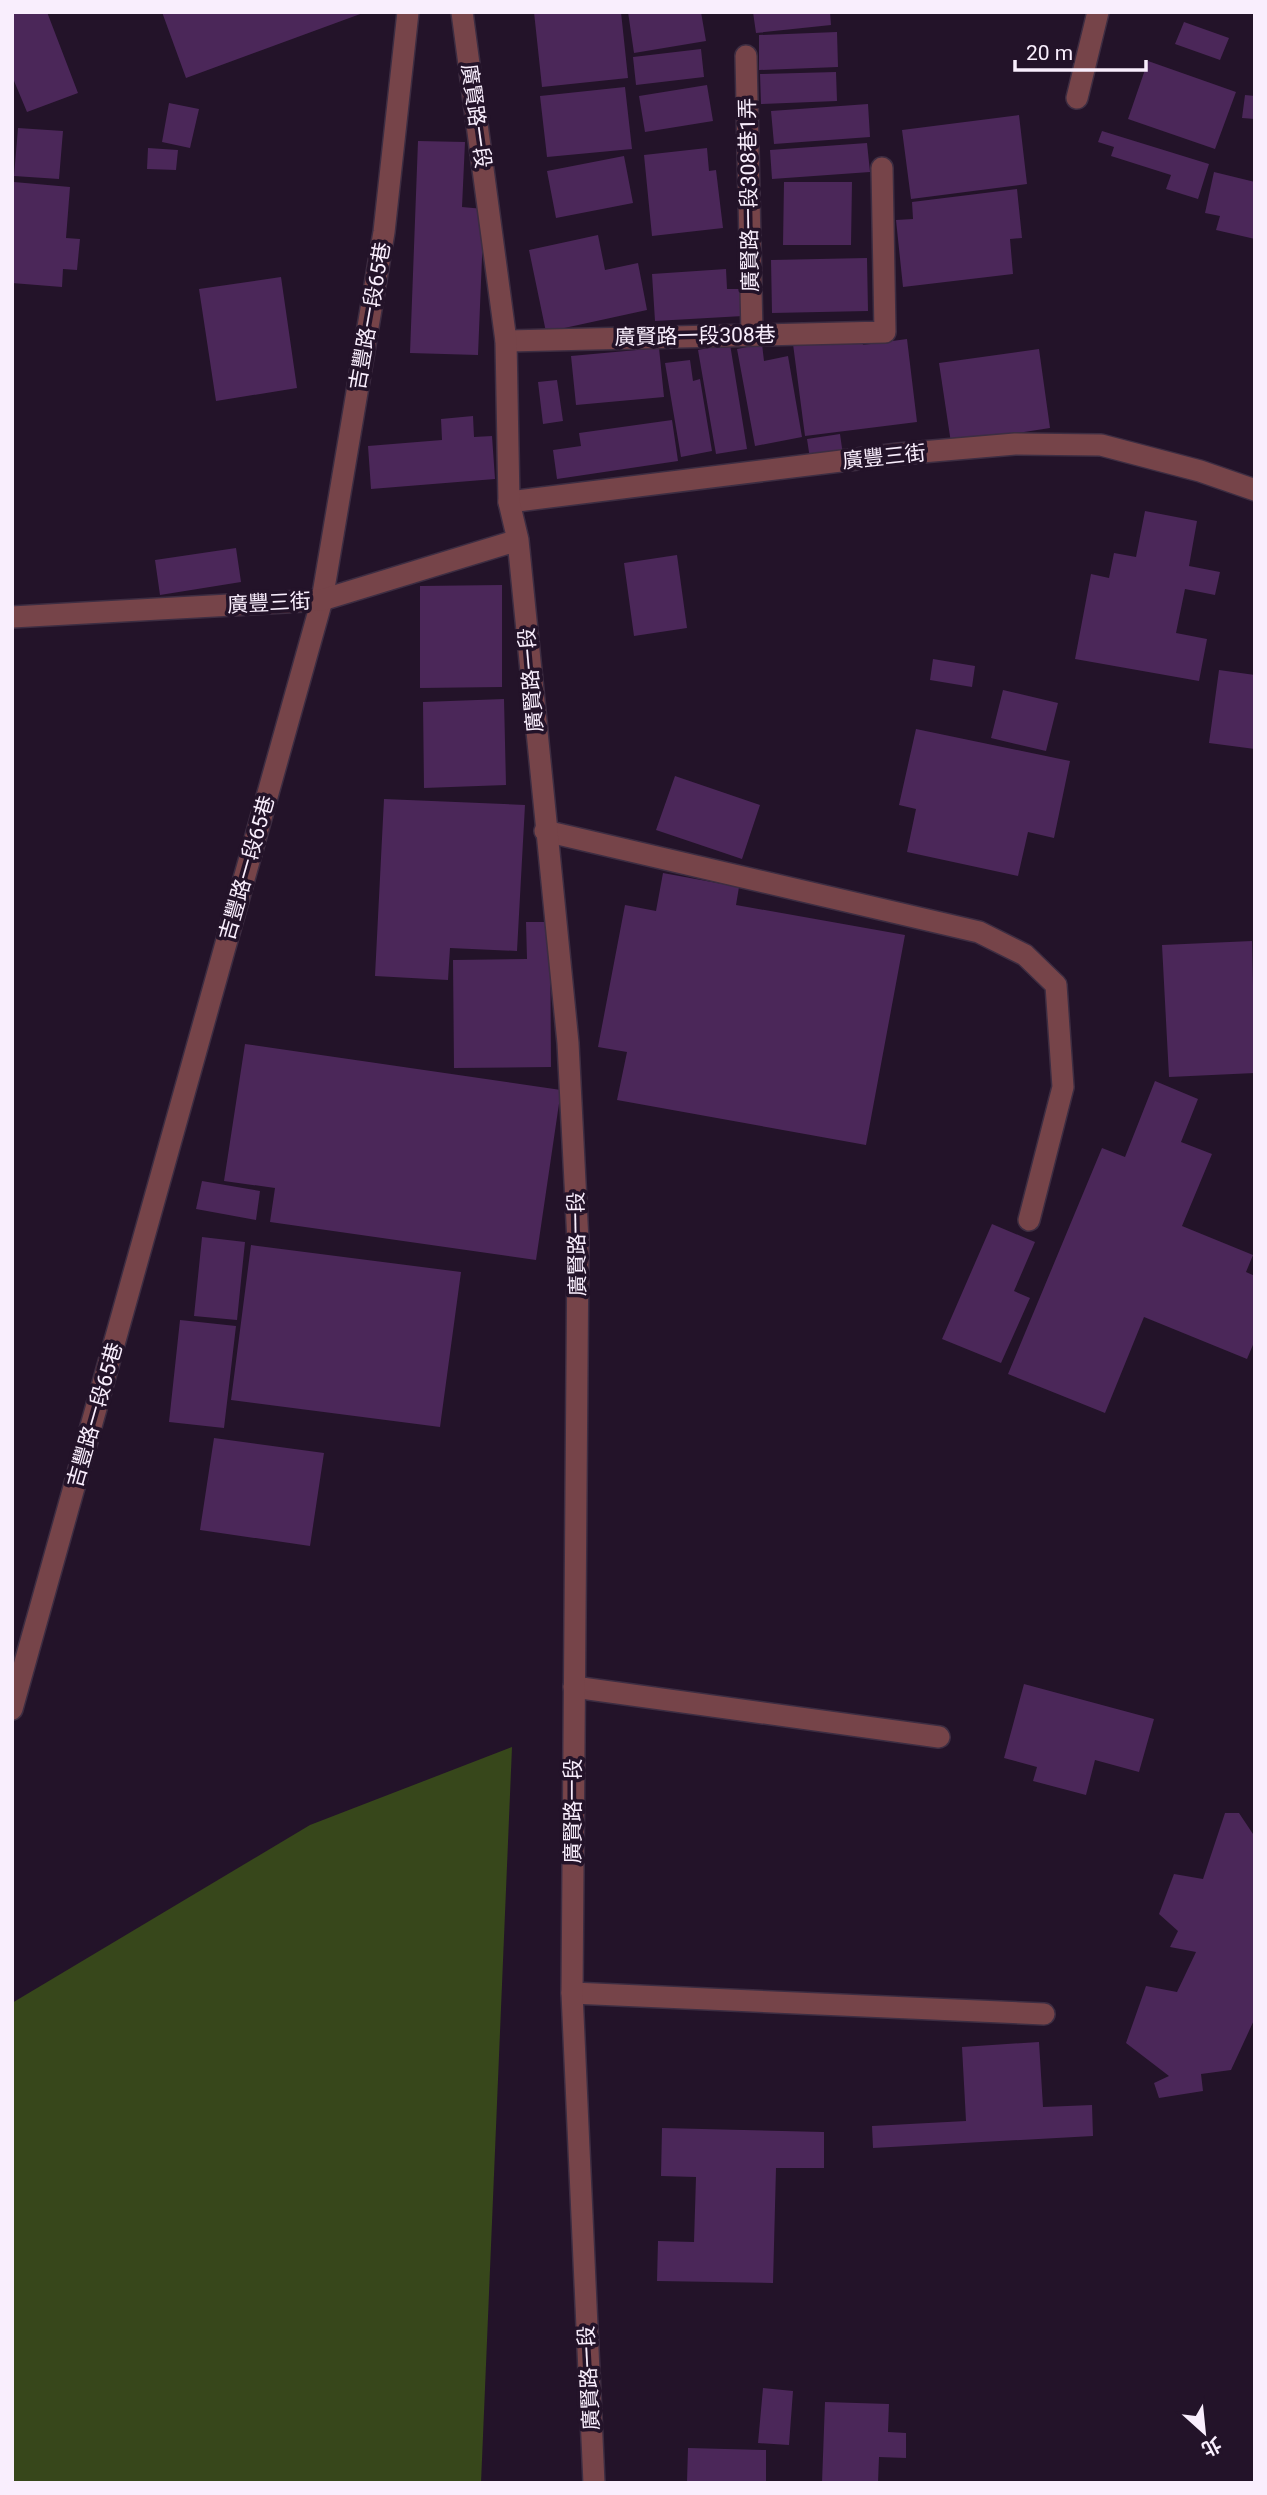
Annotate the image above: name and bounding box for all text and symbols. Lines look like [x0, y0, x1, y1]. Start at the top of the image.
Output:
scale bar [1015, 28, 1146, 72]
text: 20 m [1026, 41, 1073, 65]
street label: 廣賢路一段 [457, 62, 495, 170]
street label: 廣賢路一段308巷1弄 [735, 98, 763, 292]
street label: 吉豐路一段65巷 [345, 240, 395, 392]
street label: 廣賢路一段308巷 [614, 323, 776, 349]
street label: 廣豐三街 [841, 441, 927, 473]
street label: 廣豐三街 [226, 589, 312, 617]
street label: 廣賢路一段 [514, 627, 548, 733]
street label: 吉豐路一段65巷 [215, 793, 279, 943]
street label: 廣賢路一段 [564, 1191, 590, 1297]
street label: 吉豐路一段65巷 [63, 1340, 127, 1490]
street label: 廣賢路一段 [561, 1759, 585, 1864]
street label: 廣賢路一段 [574, 2325, 604, 2431]
north arrow [1169, 2397, 1239, 2467]
text: 北 [1198, 2432, 1225, 2461]

